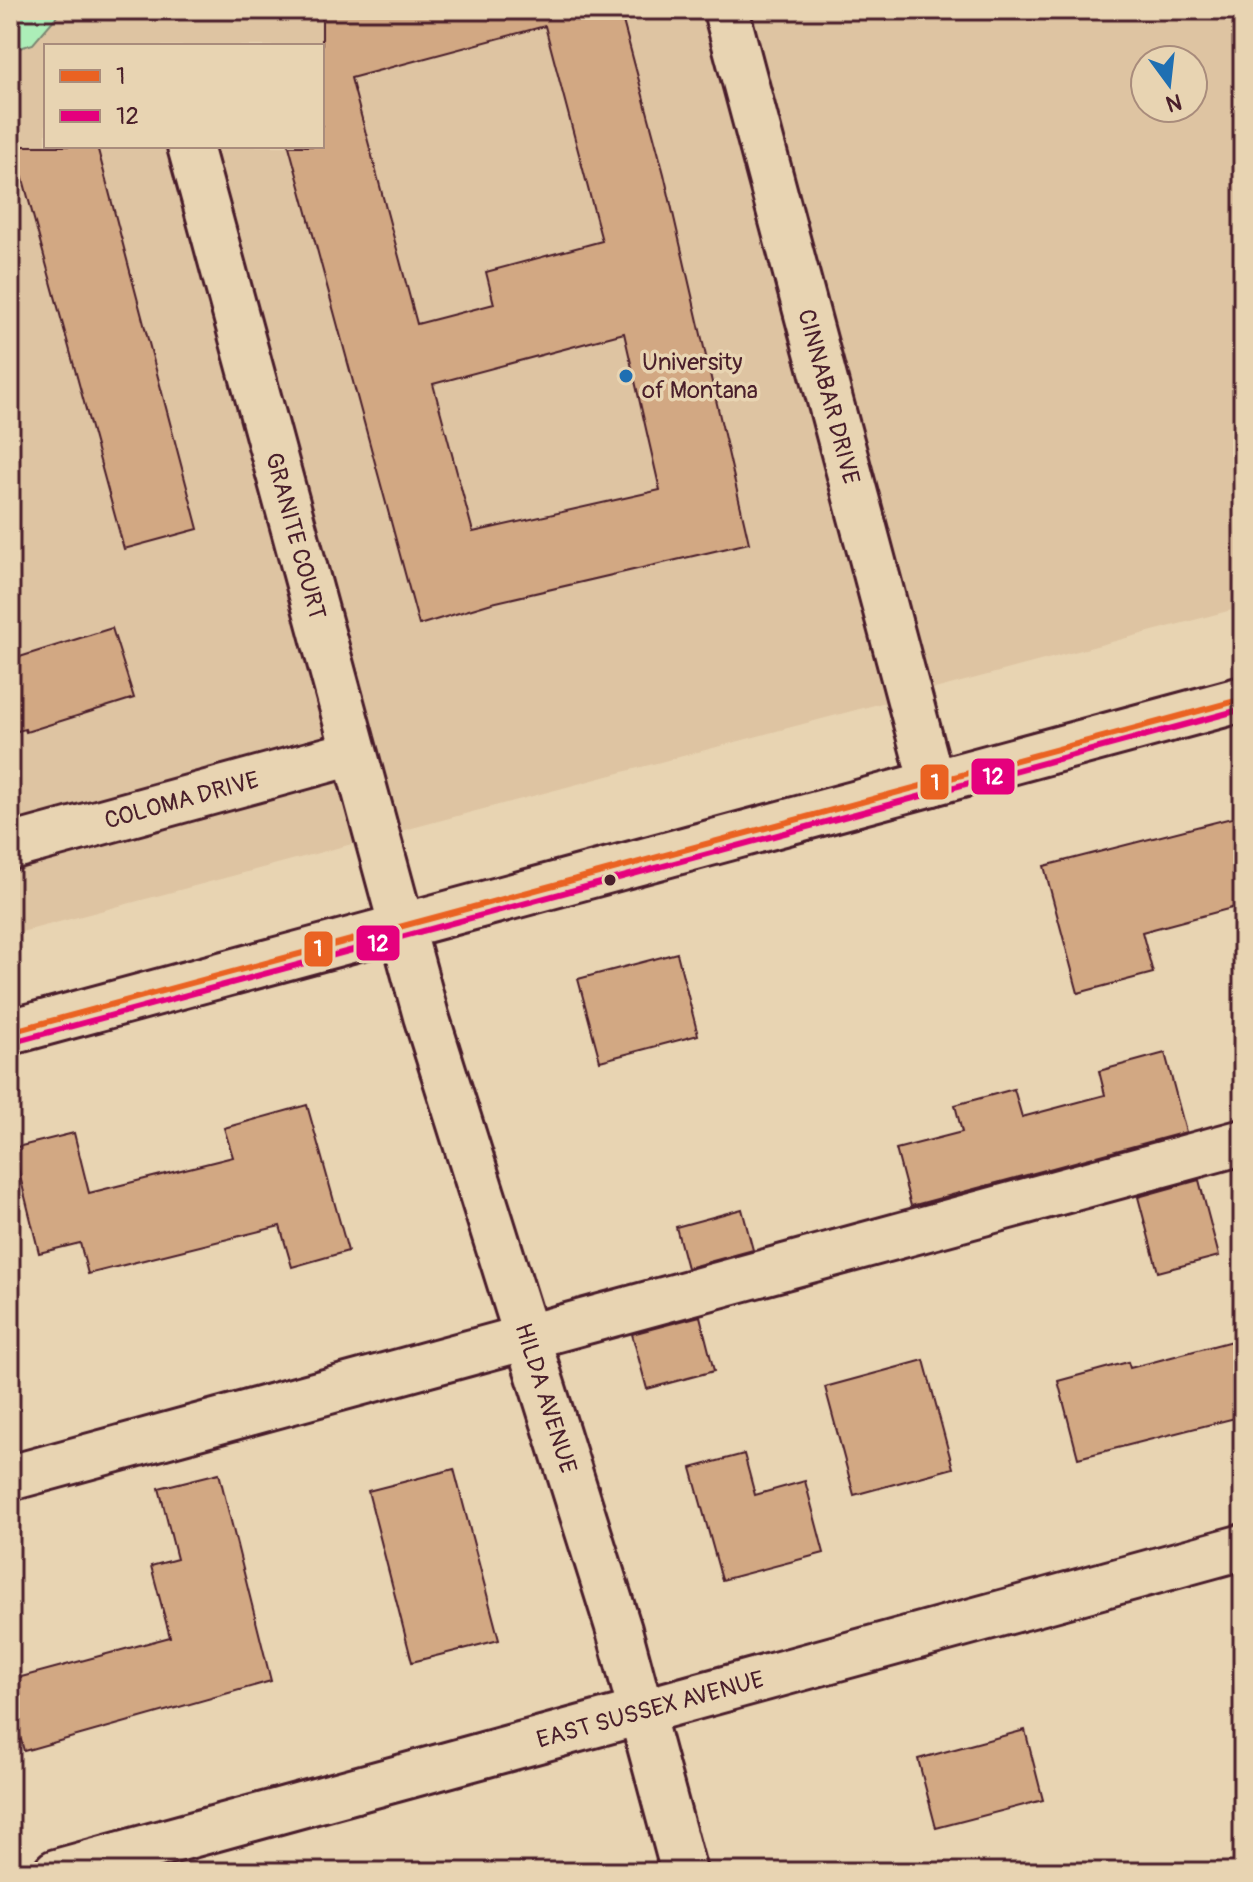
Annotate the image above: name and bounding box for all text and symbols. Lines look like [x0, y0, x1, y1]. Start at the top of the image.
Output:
legend [44, 44, 324, 148]
north arrow [1129, 44, 1209, 124]
text: 1 [116, 62, 125, 91]
text: N [1163, 87, 1185, 118]
text: 12 [116, 102, 139, 131]
street label: CINNABAR DRIVE [792, 306, 866, 487]
place label: University of Montana [642, 348, 758, 405]
marker: University of Montana [617, 367, 635, 385]
street label: GRANITE COURT [259, 449, 332, 623]
line badge: 12 [970, 757, 1016, 796]
line badge: 1 [919, 763, 950, 801]
text: 12 [983, 763, 1003, 791]
street label: COLOMA DRIVE [101, 765, 262, 835]
text: 1 [931, 769, 939, 797]
unlabelled marker [602, 872, 618, 888]
line badge: 12 [355, 924, 401, 962]
line badge: 1 [303, 930, 334, 968]
text: 12 [368, 930, 388, 958]
text: 1 [314, 935, 322, 963]
street label: HILDA AVENUE [509, 1319, 583, 1477]
street label: EAST SUSSEX AVENUE [533, 1664, 767, 1754]

